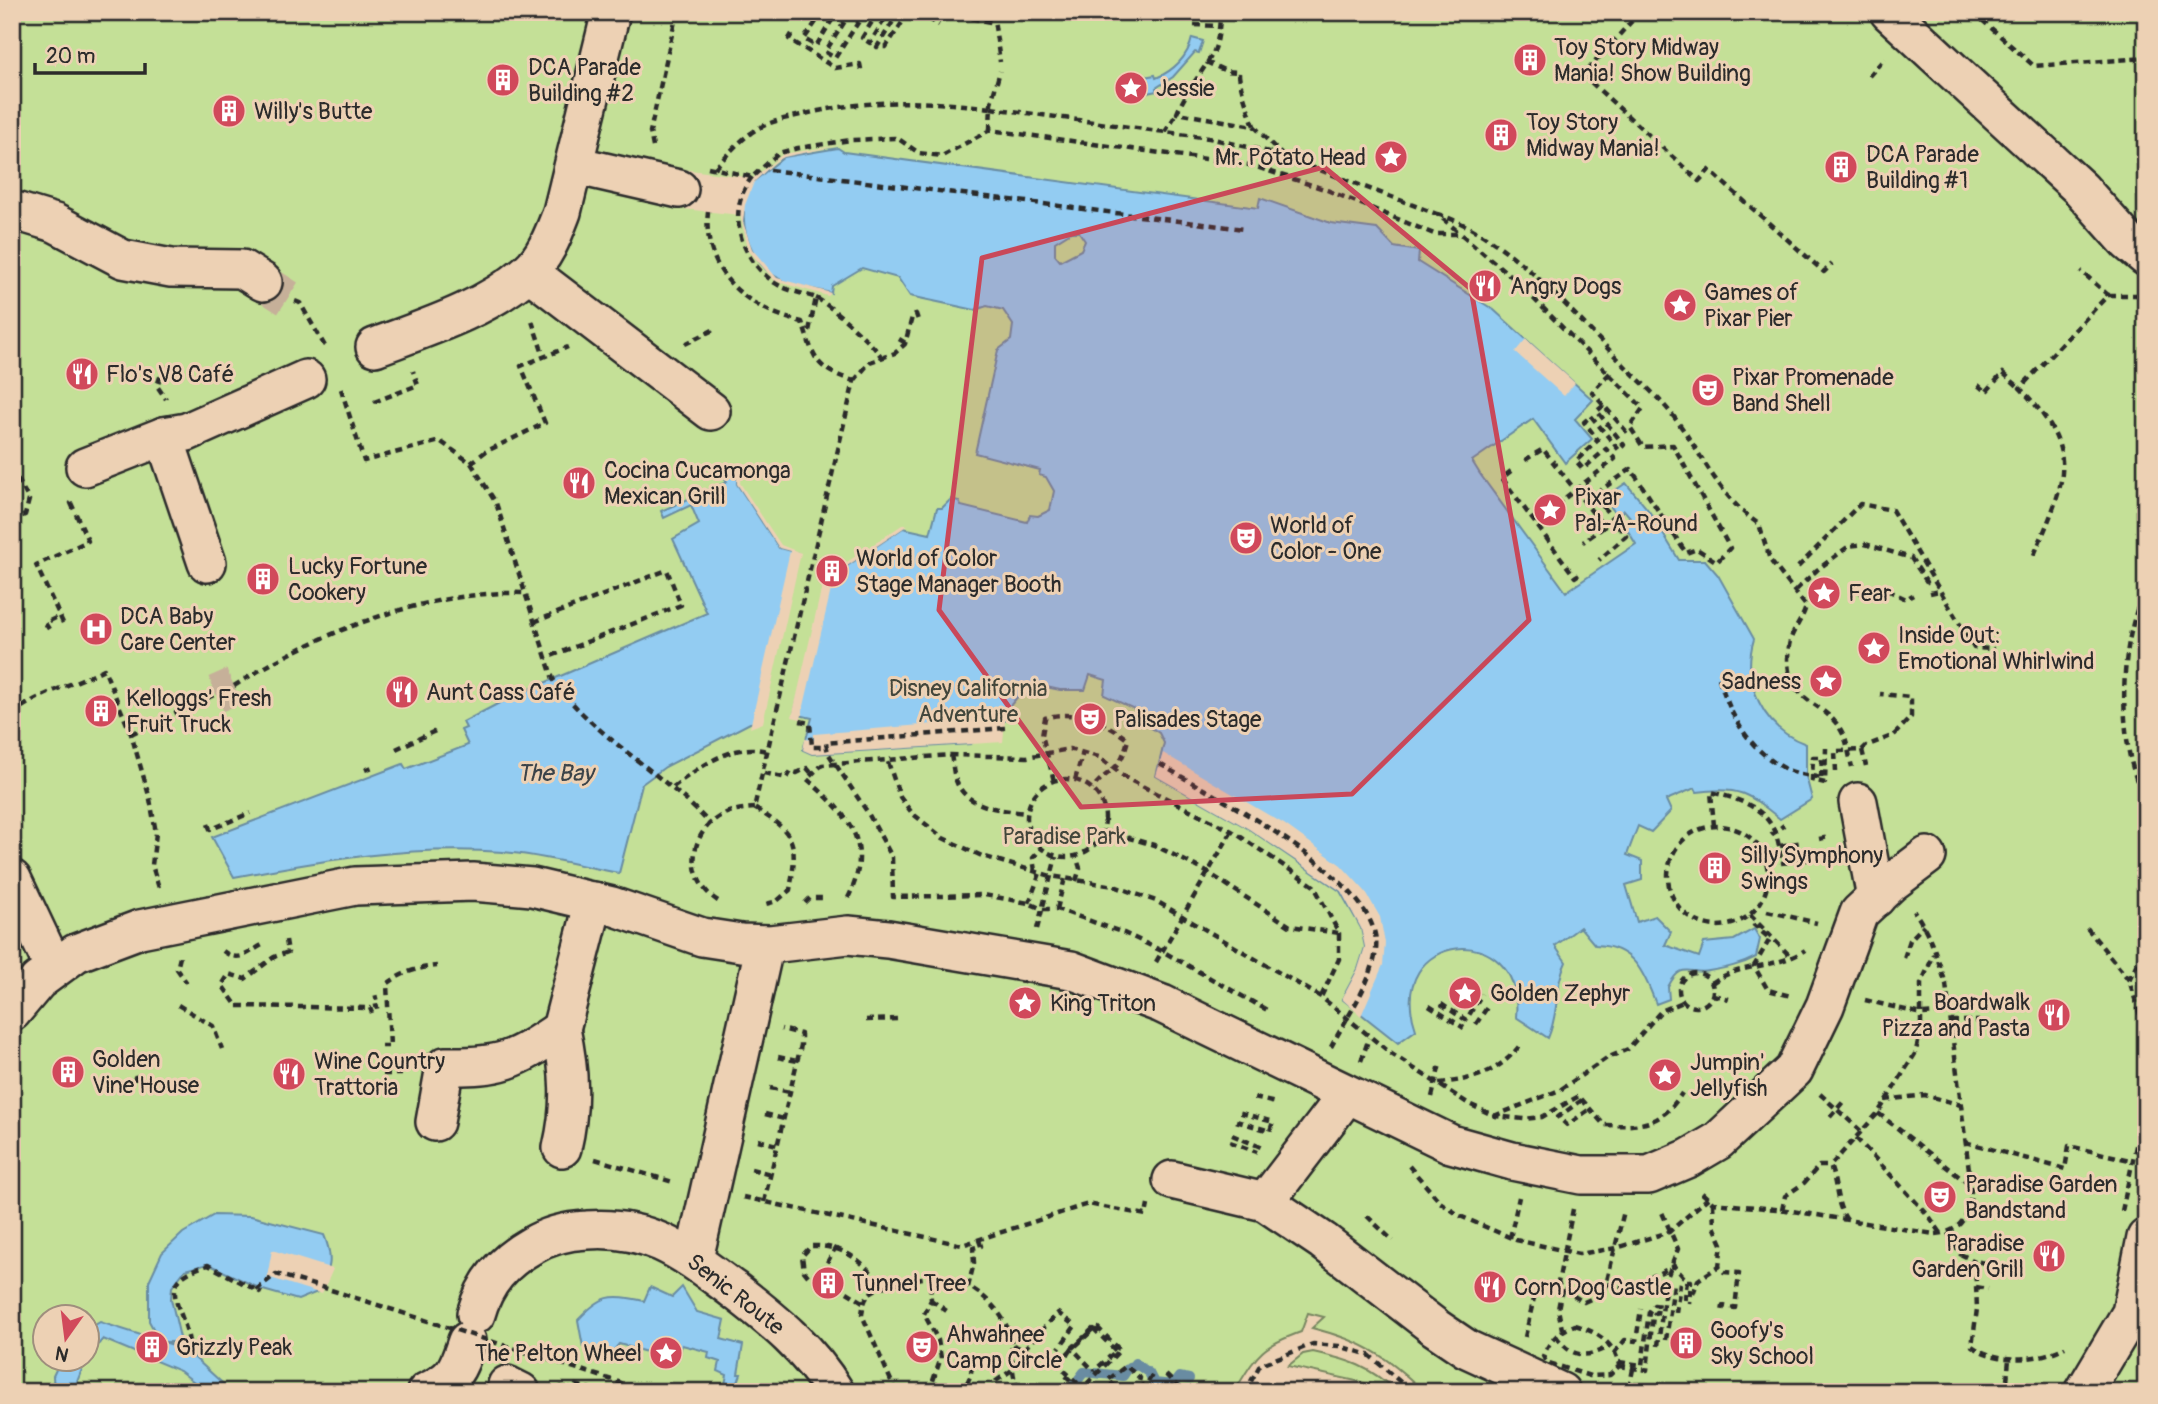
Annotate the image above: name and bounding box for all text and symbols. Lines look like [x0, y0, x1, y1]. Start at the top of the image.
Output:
scale bar [35, 32, 145, 76]
place label: Toy Story Midway Mania! Show Building [1554, 33, 1751, 88]
building icon: Toy Story Midway Mania! Show Building [1511, 41, 1549, 79]
text: 20 m [46, 43, 95, 70]
place label: DCA Parade Building #2 [528, 53, 641, 108]
building icon: DCA Parade Building #2 [484, 61, 522, 99]
place icon: Jessie [1112, 69, 1150, 107]
place label: Jessie [1156, 74, 1215, 103]
building icon: Willy's Butte [210, 92, 248, 130]
place label: Willy's Butte [254, 97, 373, 126]
place label: Toy Story Midway Mania! [1526, 108, 1660, 163]
building icon: Toy Story Midway Mania! [1482, 116, 1520, 154]
place icon: Mr. Potato Head [1372, 138, 1410, 176]
place label: DCA Parade Building #1 [1866, 140, 1979, 195]
place label: Mr. Potato Head [1215, 143, 1366, 172]
building icon: DCA Parade Building #1 [1822, 148, 1860, 186]
restaurant icon: Angry Dogs [1466, 267, 1504, 305]
place label: Angry Dogs [1510, 272, 1621, 301]
place label: Games of Pixar Pier [1704, 278, 1799, 333]
place icon: Games of Pixar Pier [1661, 286, 1699, 324]
restaurant icon: Flo's V8 Café [63, 355, 101, 393]
place label: Flo's V8 Café [106, 360, 234, 389]
place label: Pixar Promenade Band Shell [1732, 363, 1894, 418]
theatre icon: Pixar Promenade Band Shell [1689, 371, 1727, 409]
place label: Cocina Cucamonga Mexican Grill [604, 456, 791, 511]
restaurant icon: Cocina Cucamonga Mexican Grill [560, 464, 598, 502]
place label: Pixar Pal-A-Round [1574, 483, 1698, 538]
place icon: Pixar Pal-A-Round [1531, 491, 1569, 529]
place label: World of Color - One [1270, 511, 1382, 566]
theatre icon: World of Color - One [1227, 519, 1265, 557]
place label: World of Color Stage Manager Booth [856, 544, 1061, 599]
place label: Lucky Fortune Cookery [288, 552, 428, 607]
building icon: World of Color Stage Manager Booth [813, 552, 851, 590]
building icon: Lucky Fortune Cookery [244, 560, 282, 598]
place icon: Fear [1805, 574, 1843, 612]
place label: Fear [1848, 579, 1891, 608]
place label: DCA Baby Care Center [120, 602, 236, 657]
hospital icon: DCA Baby Care Center [77, 610, 115, 648]
place label: Inside Out: Emotional Whirlwind [1898, 621, 2095, 676]
place icon: Inside Out: Emotional Whirlwind [1855, 629, 1893, 667]
place icon: Sadness [1807, 662, 1845, 700]
place label: Sadness [1721, 667, 1801, 696]
restaurant icon: Aunt Cass Café [383, 673, 421, 711]
park label: Disney California Adventure [889, 674, 1047, 729]
place label: Aunt Cass Café [426, 678, 576, 707]
place label: Kelloggs' Fresh Fruit Truck [126, 684, 271, 739]
building icon: Kelloggs' Fresh Fruit Truck [82, 692, 120, 730]
theatre icon: Palisades Stage [1071, 700, 1109, 738]
place label: Palisades Stage [1114, 705, 1262, 734]
water label: The Bay [517, 759, 596, 788]
park label: Paradise Park [1002, 822, 1126, 851]
place label: Silly Symphony Swings [1740, 841, 1883, 896]
building icon: Silly Symphony Swings [1696, 849, 1734, 887]
place icon: Golden Zephyr [1446, 974, 1484, 1012]
place label: Golden Zephyr [1490, 979, 1630, 1008]
place icon: King Triton [1006, 984, 1044, 1022]
place label: Boardwalk Pizza and Pasta [1882, 988, 2030, 1043]
place label: King Triton [1050, 989, 1156, 1018]
restaurant icon: Boardwalk Pizza and Pasta [2035, 996, 2073, 1034]
place label: Golden Vine House [92, 1045, 200, 1100]
place label: Wine Country Trattoria [314, 1047, 445, 1102]
place label: Jumpin' Jellyfish [1690, 1048, 1768, 1103]
building icon: Golden Vine House [49, 1053, 87, 1091]
restaurant icon: Wine Country Trattoria [270, 1055, 308, 1093]
place icon: Jumpin' Jellyfish [1646, 1056, 1684, 1094]
place label: Paradise Garden Bandstand [1965, 1170, 2117, 1225]
theatre icon: Paradise Garden Bandstand [1921, 1178, 1959, 1216]
place label: Paradise Garden Grill [1911, 1229, 2025, 1284]
restaurant icon: Paradise Garden Grill [2030, 1237, 2068, 1275]
street label: Senic Route [681, 1247, 791, 1342]
building icon: Tunnel Tree [809, 1264, 847, 1302]
restaurant icon: Corn Dog Castle [1471, 1268, 1509, 1306]
place label: Tunnel Tree [852, 1269, 967, 1298]
place label: Corn Dog Castle [1514, 1273, 1672, 1302]
north arrow [32, 1302, 102, 1372]
place label: Goofy's Sky School [1710, 1316, 1814, 1371]
place label: Ahwahnee Camp Circle [946, 1320, 1063, 1375]
building icon: Goofy's Sky School [1667, 1324, 1705, 1362]
building icon: Grizzly Peak [133, 1328, 171, 1366]
theatre icon: Ahwahnee Camp Circle [903, 1328, 941, 1366]
place label: Grizzly Peak [176, 1333, 293, 1362]
place icon: The Pelton Wheel [647, 1334, 685, 1372]
place label: The Pelton Wheel [475, 1339, 642, 1368]
text: N [53, 1340, 71, 1367]

